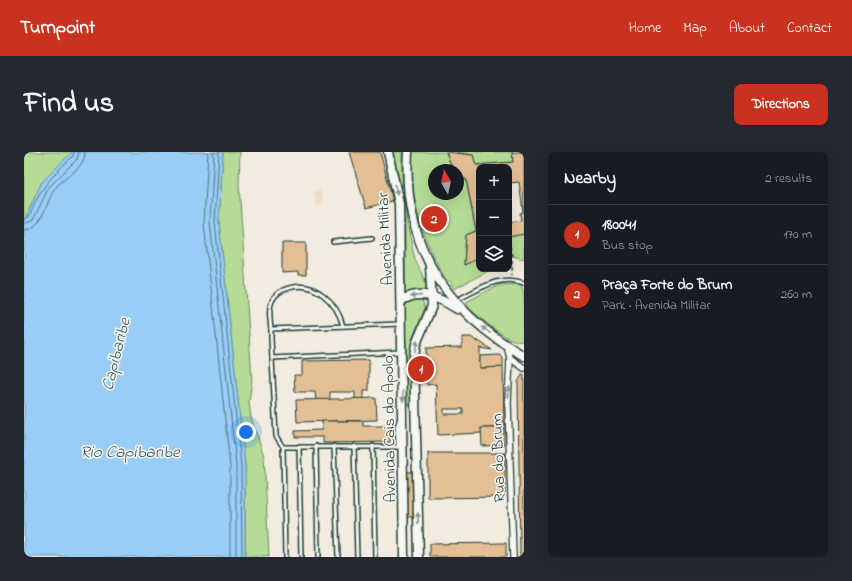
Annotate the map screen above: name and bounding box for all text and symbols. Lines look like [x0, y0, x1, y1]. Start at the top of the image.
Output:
text: Turnpoint [20, 15, 95, 42]
text: Home [629, 18, 661, 39]
text: Map [683, 18, 707, 39]
text: About [729, 18, 765, 39]
text: Contact [787, 18, 832, 39]
text: Find us [24, 84, 114, 125]
button: Directions [734, 84, 828, 125]
north arrow [428, 164, 464, 200]
map controls [476, 164, 512, 272]
button: + [476, 164, 512, 200]
text: Nearby [564, 166, 616, 191]
text: 2 results [765, 169, 812, 188]
one-way arrow [394, 184, 400, 196]
street label: Avenida Militar [372, 192, 400, 286]
button: − [476, 200, 512, 236]
pin: 2 [421, 204, 447, 234]
text: 180041 [602, 214, 636, 236]
text: 1 [575, 225, 579, 244]
text: 170 m [784, 225, 812, 244]
button: layers [476, 236, 512, 272]
text: Bus stop [602, 236, 653, 255]
text: Praça Forte do Brum [602, 274, 732, 296]
text: 2 [574, 285, 580, 304]
text: 260 m [781, 285, 812, 304]
one-way arrow [410, 293, 422, 299]
text: Park · Avenida Militar [602, 296, 711, 315]
water label: Capibaribe [95, 314, 138, 393]
one-way arrow [481, 327, 491, 335]
one-way arrow [414, 340, 420, 353]
pin: 1 [408, 354, 434, 384]
street label: Avenida Cais do Apolo [377, 355, 403, 503]
one-way arrow [506, 386, 512, 398]
one-way arrow [399, 390, 406, 402]
street label: Rua do Brum [485, 413, 513, 503]
your location [236, 422, 256, 442]
water label: Rio Capibaribe [80, 440, 181, 465]
one-way arrow [415, 512, 422, 524]

